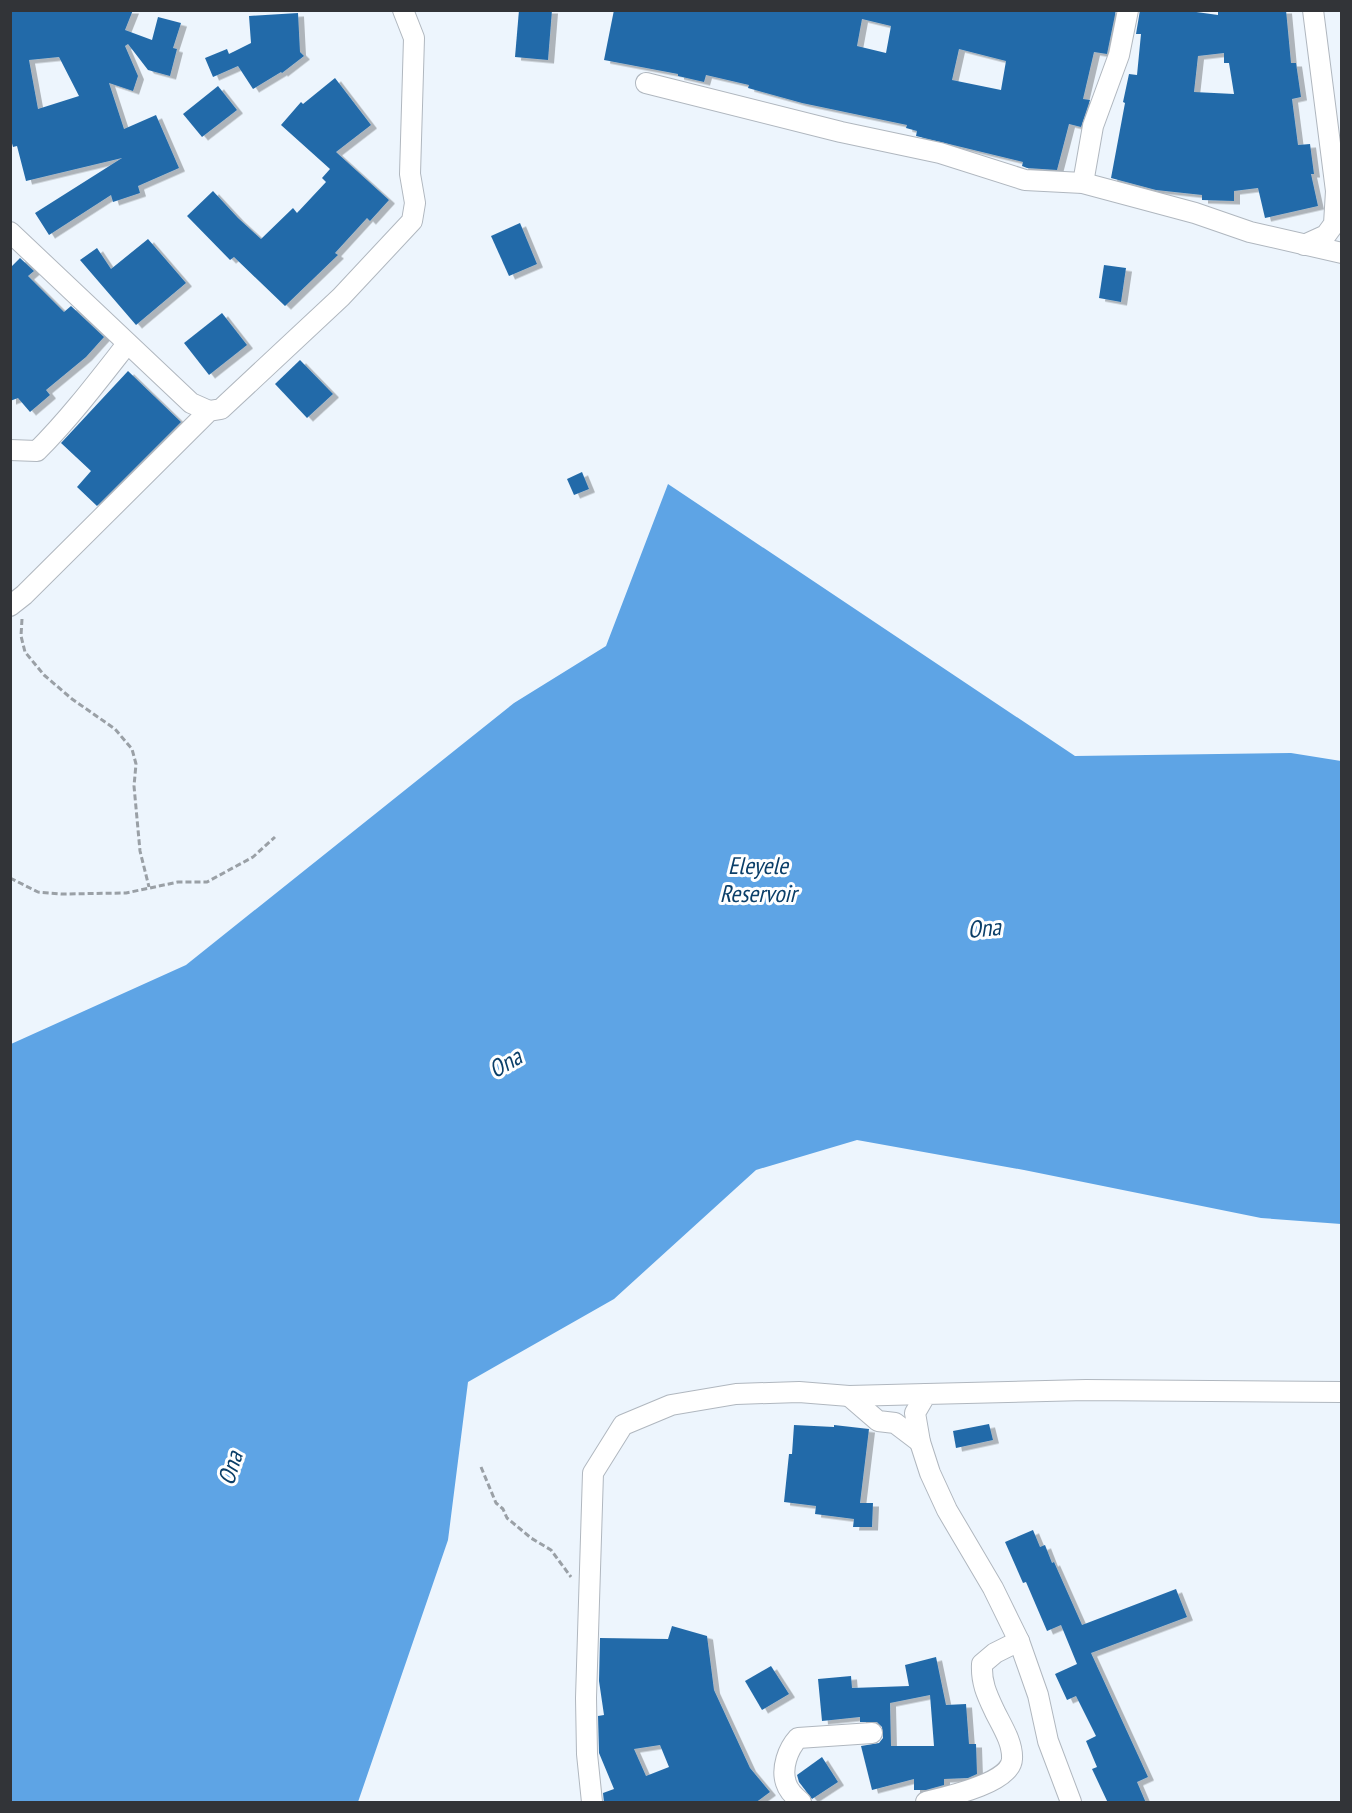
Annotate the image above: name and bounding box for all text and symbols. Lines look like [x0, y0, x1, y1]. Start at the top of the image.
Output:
water label: Eleyele Reservoir [720, 850, 800, 909]
water label: Ona [966, 911, 1003, 945]
water label: Ona [483, 1040, 528, 1085]
water label: Ona [210, 1446, 250, 1488]

